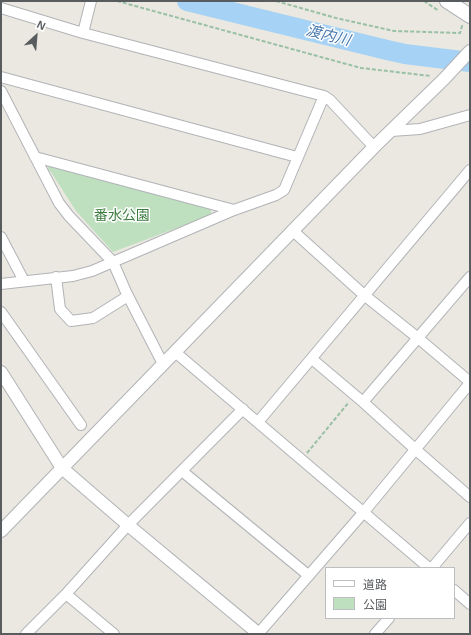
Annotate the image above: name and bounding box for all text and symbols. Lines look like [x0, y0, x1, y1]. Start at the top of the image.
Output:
north arrow [16, 16, 56, 56]
text: N [35, 18, 47, 32]
water label: 渡内川 [304, 22, 352, 50]
park label: 番水公園 [94, 208, 150, 224]
legend [325, 567, 455, 619]
text: 道路 [363, 578, 387, 592]
text: 公園 [363, 598, 387, 612]

